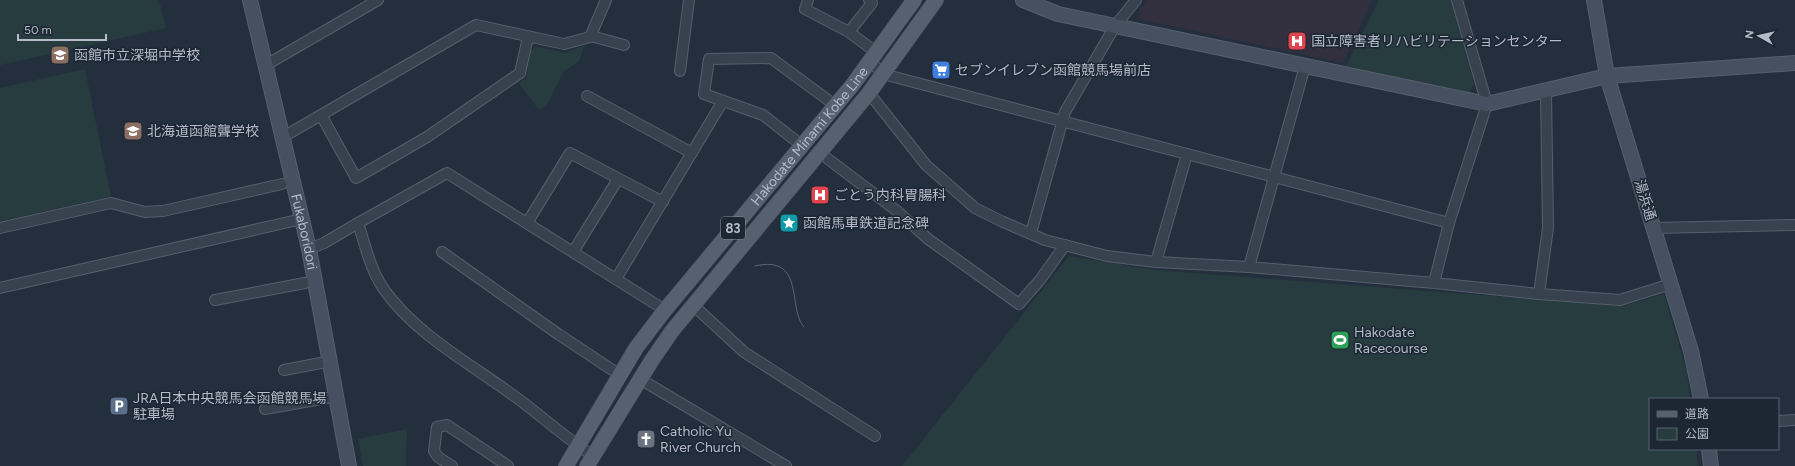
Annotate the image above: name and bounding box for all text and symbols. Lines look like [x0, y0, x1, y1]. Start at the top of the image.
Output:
scale bar [18, 16, 106, 42]
north arrow [1739, 16, 1779, 56]
text: 50 m [24, 23, 52, 37]
hospital icon: 国立障害者リハビリテーションセンター [1286, 30, 1308, 52]
text: N [1743, 30, 1757, 40]
place label: 国立障害者リハビリテーションセンター [1311, 33, 1563, 50]
school or university icon: 函館市立深堀中学校 [49, 44, 71, 66]
place label: 函館市立深堀中学校 [74, 47, 200, 64]
supermarket icon: セブンイレブン函館競馬場前店 [930, 59, 952, 81]
place label: セブンイレブン函館競馬場前店 [955, 62, 1151, 79]
street label: Hakodate Minami Kobe Line [747, 63, 872, 209]
school or university icon: 北海道函館聾学校 [122, 120, 144, 142]
place label: 北海道函館聾学校 [147, 123, 259, 140]
street label: 湯浜通 [1631, 177, 1659, 223]
hospital icon: ごとう内科胃腸科 [809, 184, 831, 206]
place label: ごとう内科胃腸科 [834, 187, 946, 204]
street label: Fukaboridori [288, 192, 321, 271]
place icon: 函館馬車鉄道記念碑 [778, 212, 800, 234]
place label: 函館馬車鉄道記念碑 [803, 215, 929, 232]
road number: 83 [721, 217, 745, 239]
place label: Hakodate Racecourse [1354, 324, 1428, 357]
sports icon: Hakodate Racecourse [1329, 329, 1351, 351]
place label: JRA日本中央競馬会函館競馬場 駐車場 [133, 390, 326, 423]
parking icon: JRA日本中央競馬会函館競馬場 駐車場 [108, 395, 130, 417]
legend [1649, 398, 1779, 450]
text: 道路 [1685, 407, 1709, 421]
place label: Catholic Yu River Church [660, 423, 741, 456]
text: 公園 [1685, 427, 1709, 441]
church icon: Catholic Yu River Church [635, 428, 657, 450]

